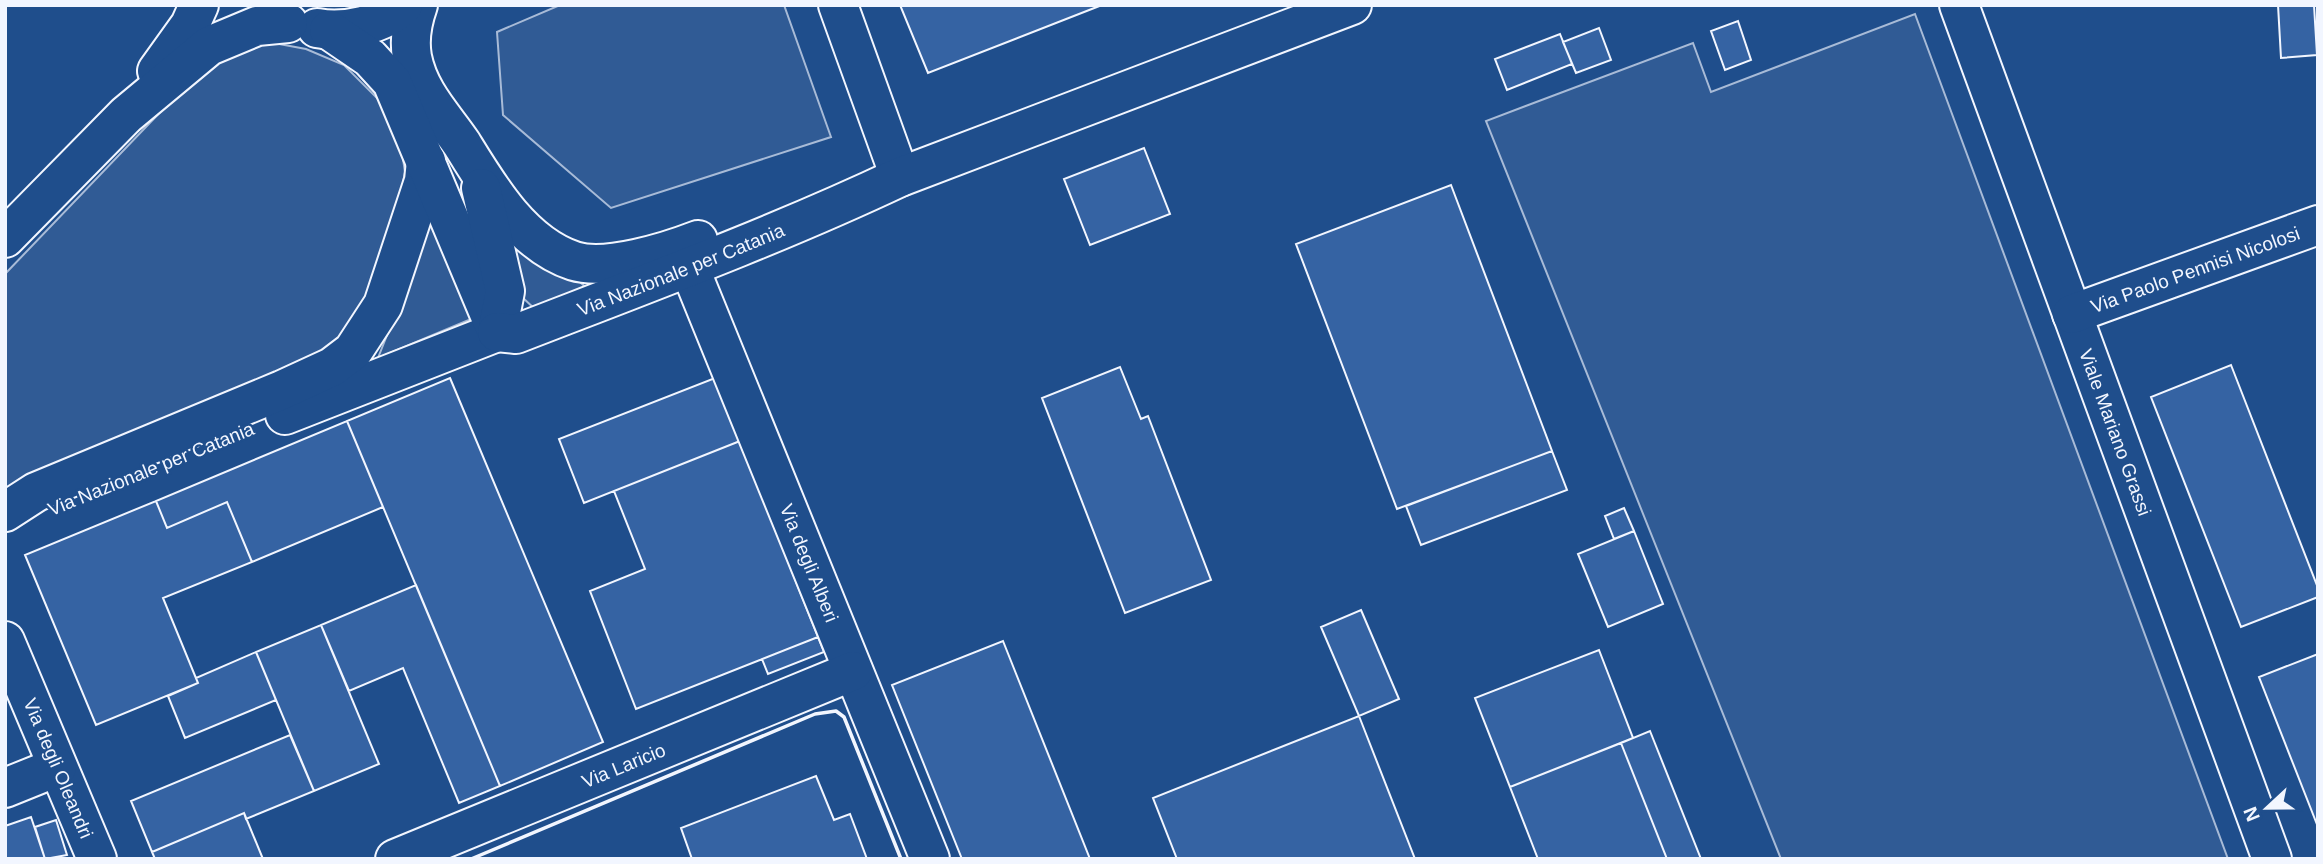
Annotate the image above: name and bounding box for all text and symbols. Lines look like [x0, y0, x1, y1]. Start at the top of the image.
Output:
street label: Via Nazionale per Catania [574, 219, 788, 320]
street label: Via Paolo Pennisi Nicolosi [2088, 222, 2302, 317]
street label: Viale Mariano Grassi [2075, 346, 2156, 519]
street label: Via Nazionale per Catania [45, 418, 258, 520]
street label: Via degli Alberi [776, 501, 843, 625]
street label: Via degli Oleandri [20, 695, 97, 841]
street label: Via Laricio [579, 739, 668, 792]
north arrow [2232, 773, 2302, 843]
text: N [2239, 804, 2264, 824]

